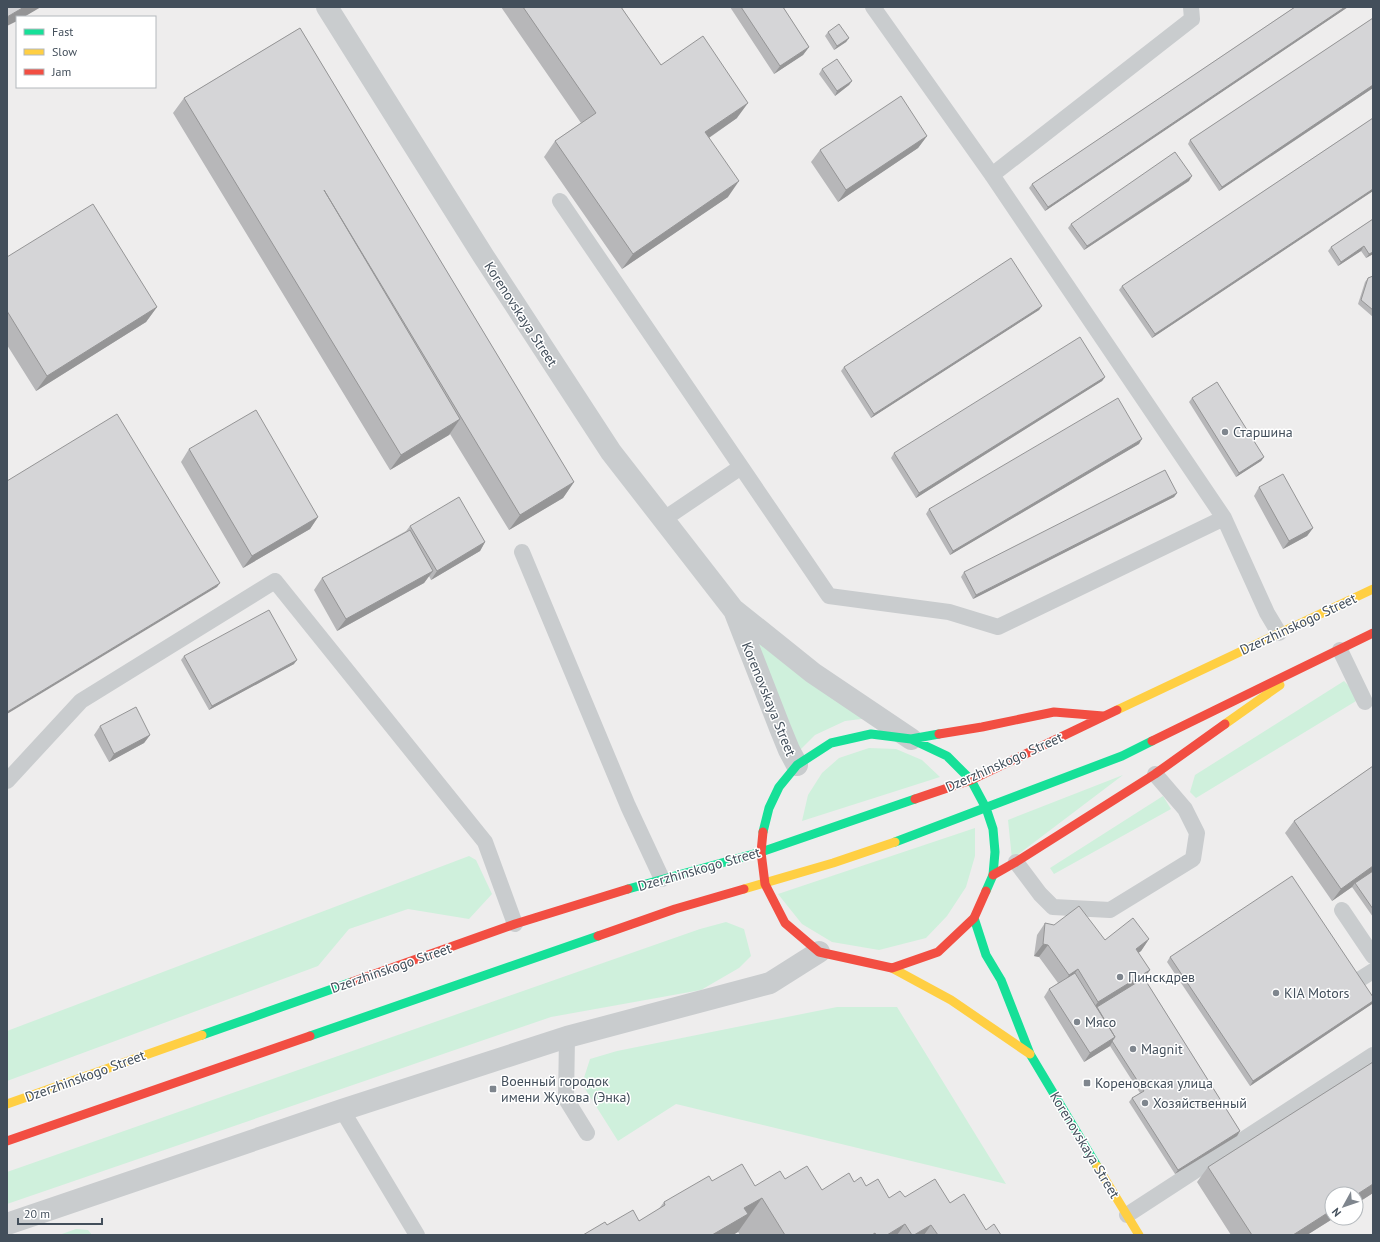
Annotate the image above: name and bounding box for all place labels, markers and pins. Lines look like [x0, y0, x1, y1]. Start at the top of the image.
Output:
place label: Старшина [1233, 423, 1293, 441]
marker: Старшина [1220, 427, 1230, 437]
place label: Пинскдрев [1128, 968, 1195, 986]
marker: Пинскдрев [1115, 972, 1125, 982]
place label: KIA Motors [1284, 984, 1349, 1002]
marker: KIA Motors [1271, 988, 1281, 998]
place label: Мясо [1085, 1013, 1116, 1031]
marker: Мясо [1072, 1017, 1082, 1027]
place label: Magnit [1141, 1040, 1183, 1058]
marker: Magnit [1128, 1044, 1138, 1054]
place label: Военный городок имени Жукова (Энка) [501, 1072, 630, 1106]
place label: Кореновская улица [1095, 1074, 1213, 1092]
marker: Кореновская улица [1082, 1078, 1092, 1088]
marker: Военный городок имени Жукова (Энка) [488, 1084, 498, 1094]
place label: Хозяйственный [1153, 1094, 1247, 1112]
marker: Хозяйственный [1140, 1098, 1150, 1108]

